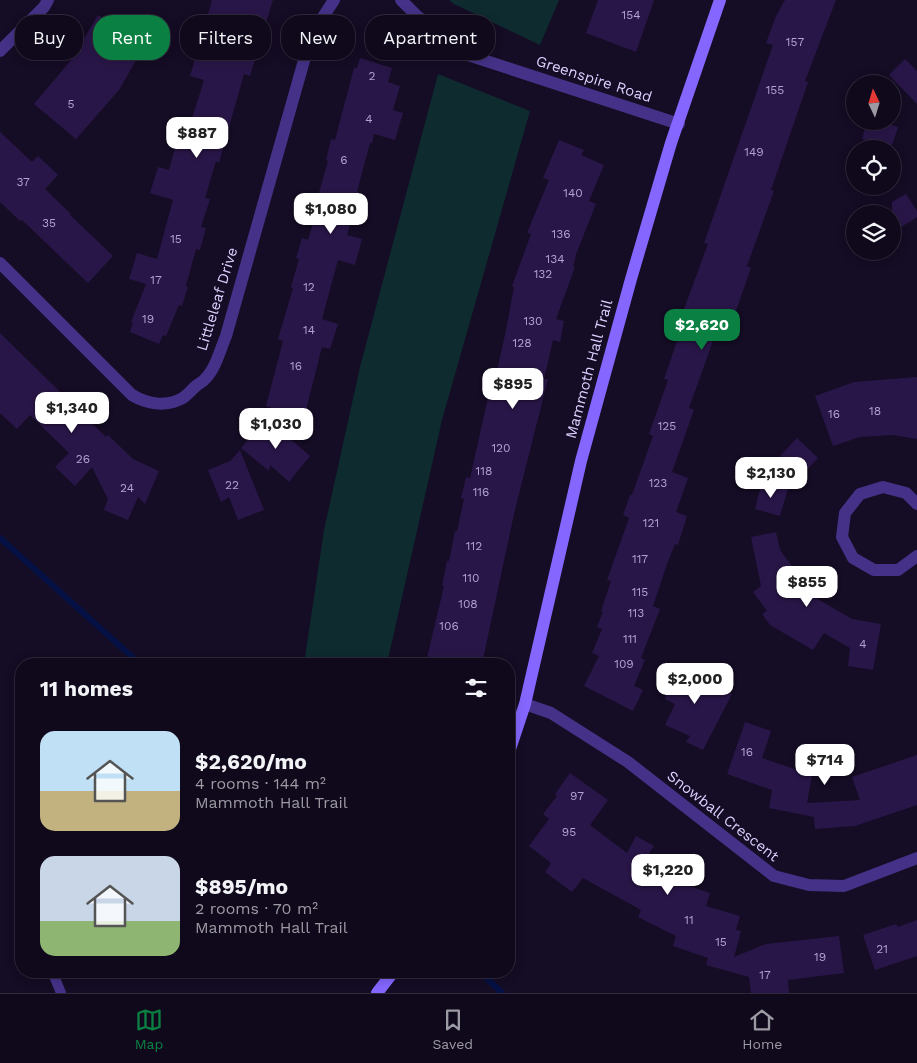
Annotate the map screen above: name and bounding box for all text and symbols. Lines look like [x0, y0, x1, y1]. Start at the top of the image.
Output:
house number: 154 [622, 8, 641, 22]
chip: Buy [15, 15, 83, 60]
chip: Rent [93, 15, 170, 60]
chip: Filters [180, 15, 271, 60]
chip: New [281, 15, 355, 60]
chip: Apartment [365, 15, 495, 60]
house number: 157 [786, 35, 804, 49]
street label: Greenspire Road [534, 52, 654, 106]
house number: 2 [369, 69, 376, 83]
north arrow [846, 75, 901, 130]
map controls [846, 75, 901, 260]
house number: 155 [766, 83, 784, 97]
house number: 5 [68, 97, 75, 111]
house number: 4 [365, 112, 373, 126]
pin: $887 [167, 116, 227, 159]
text: $887 [177, 123, 217, 142]
button: locate [846, 140, 901, 195]
house number: 149 [744, 145, 764, 159]
house number: 6 [340, 153, 348, 167]
house number: 37 [16, 175, 30, 189]
house number: 140 [563, 186, 583, 200]
pin: $1,080 [290, 192, 372, 235]
text: $1,080 [305, 199, 357, 218]
button: layers [846, 205, 901, 260]
house number: 35 [42, 216, 56, 230]
house number: 136 [552, 227, 570, 241]
house number: 15 [170, 232, 182, 246]
street label: Littleleaf Drive [193, 245, 241, 353]
house number: 134 [545, 252, 565, 266]
house number: 132 [534, 267, 552, 281]
house number: 17 [150, 273, 162, 287]
house number: 12 [303, 280, 315, 294]
street label: Mammoth Hall Trail [562, 297, 616, 440]
pin: $2,620 [661, 308, 743, 351]
house number: 19 [142, 312, 154, 326]
house number: 130 [523, 314, 543, 328]
text: $2,620 [675, 315, 729, 334]
house number: 14 [303, 323, 315, 337]
house number: 128 [512, 336, 532, 350]
house number: 16 [290, 359, 302, 373]
pin: $895 [483, 368, 543, 410]
text: $895 [493, 374, 533, 393]
pin: $1,340 [31, 392, 113, 434]
text: $1,340 [46, 398, 98, 417]
house number: 18 [869, 404, 881, 418]
house number: 16 [828, 407, 840, 421]
pin: $1,030 [235, 408, 317, 450]
text: $1,030 [250, 414, 302, 433]
house number: 125 [658, 419, 676, 433]
house number: 120 [491, 441, 511, 455]
house number: 26 [76, 452, 90, 466]
pin: $2,130 [730, 456, 812, 499]
text: $2,130 [746, 463, 796, 482]
house number: 118 [476, 464, 492, 478]
house number: 123 [649, 476, 667, 490]
house number: 22 [225, 478, 239, 492]
house number: 24 [120, 481, 134, 495]
house number: 116 [473, 485, 489, 499]
house number: 121 [643, 516, 659, 530]
house number: 112 [466, 539, 482, 553]
house number: 117 [632, 552, 648, 566]
pin: $855 [777, 566, 837, 608]
house number: 110 [463, 571, 479, 585]
text: $855 [788, 572, 826, 591]
house number: 115 [632, 585, 648, 599]
house number: 108 [458, 597, 478, 611]
house number: 113 [628, 606, 644, 620]
house number: 106 [439, 619, 459, 633]
house number: 111 [623, 632, 637, 646]
house number: 4 [859, 637, 867, 651]
house number: 109 [614, 657, 634, 671]
pin: $2,000 [654, 662, 736, 705]
text: $2,000 [667, 669, 723, 688]
icon: filters [462, 674, 490, 702]
text: 11 homes [40, 676, 133, 701]
pin: $714 [795, 744, 855, 786]
house number: 16 [741, 745, 753, 759]
text: $2,620/mo [195, 749, 307, 774]
text: $714 [806, 750, 844, 769]
icon: home [80, 751, 140, 811]
street label: Snowball Crescent [663, 767, 783, 866]
text: 4 rooms · 144 m² [195, 774, 326, 793]
house number: 97 [570, 789, 584, 803]
text: Mammoth Hall Trail [195, 793, 348, 812]
house number: 95 [562, 825, 576, 839]
pin: $1,220 [627, 854, 709, 896]
text: $1,220 [642, 860, 694, 879]
text: $895/mo [195, 874, 288, 899]
icon: home [80, 876, 140, 936]
text: 2 rooms · 70 m² [195, 899, 318, 918]
house number: 11 [684, 913, 694, 927]
text: Mammoth Hall Trail [195, 918, 348, 937]
house number: 15 [715, 935, 727, 949]
house number: 21 [876, 942, 888, 956]
house number: 19 [814, 950, 826, 964]
house number: 17 [759, 968, 771, 982]
tab: Map [135, 1006, 163, 1052]
tab: Saved [432, 1006, 473, 1052]
tab: Home [742, 1006, 782, 1052]

